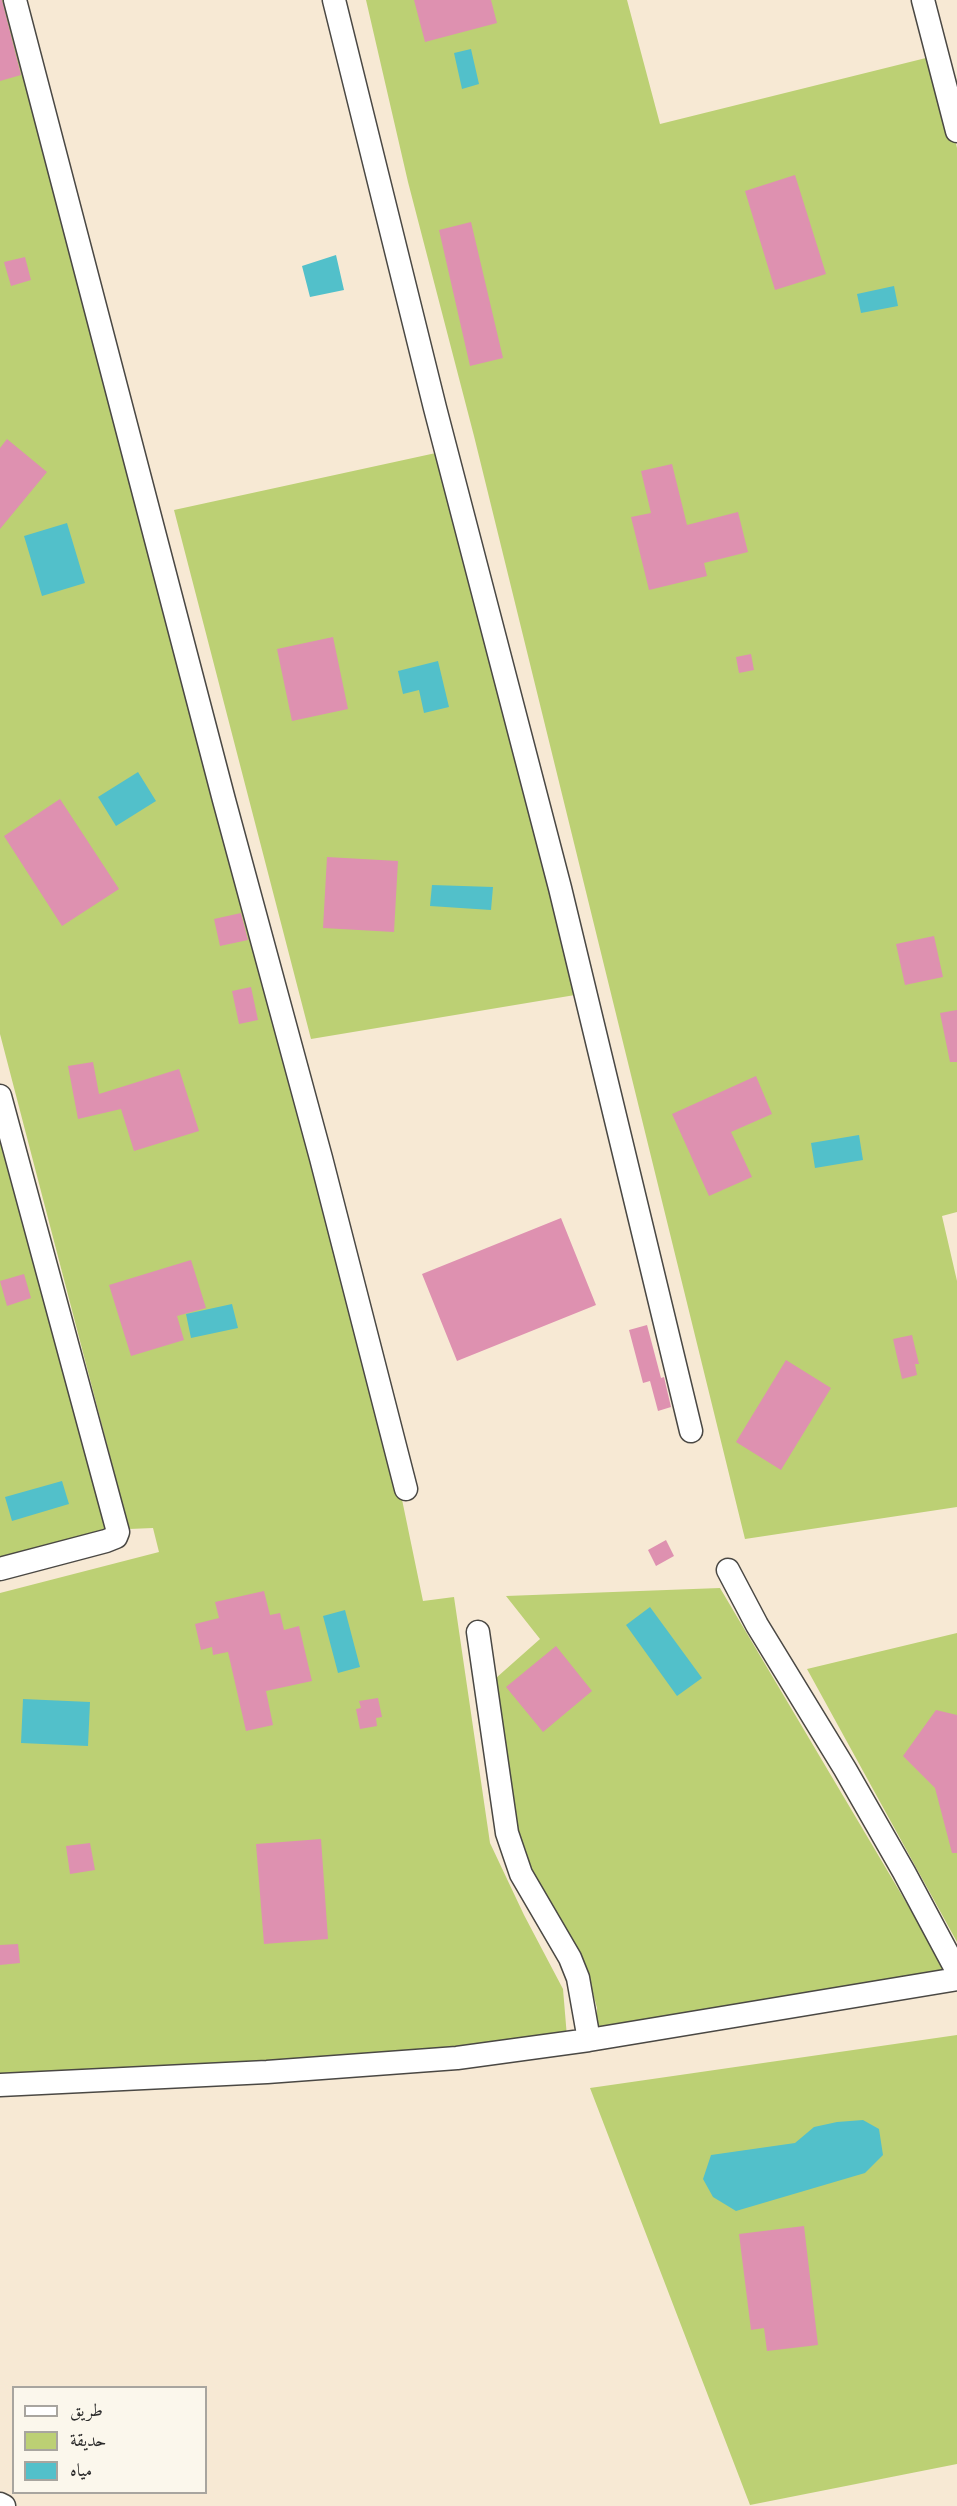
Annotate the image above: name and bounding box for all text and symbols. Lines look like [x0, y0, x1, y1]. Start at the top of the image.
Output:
legend [12, 2386, 207, 2494]
text: طريق [70, 2400, 103, 2423]
text: حديقة [70, 2430, 106, 2453]
text: مياه [70, 2460, 92, 2483]

